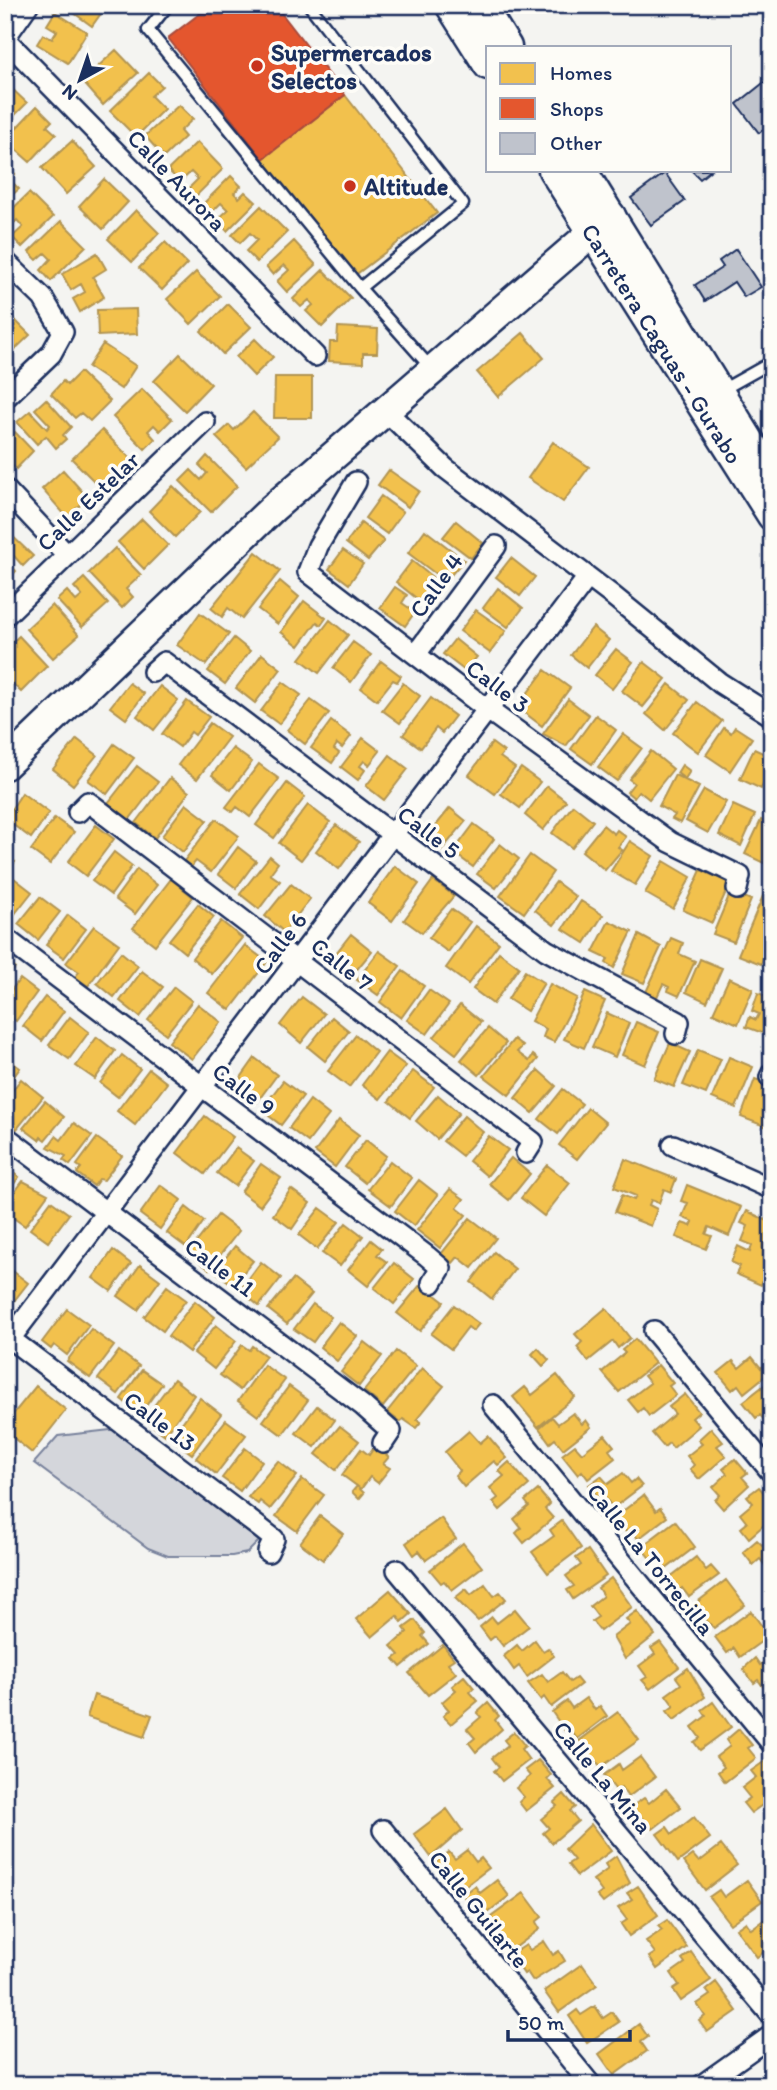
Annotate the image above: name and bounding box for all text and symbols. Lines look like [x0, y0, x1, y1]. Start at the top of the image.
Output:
place label: Supermercados Selectos [271, 38, 432, 95]
north arrow [46, 46, 116, 116]
legend [486, 46, 732, 172]
marker: Supermercados Selectos [249, 58, 265, 74]
text: Homes [550, 60, 612, 85]
text: N [57, 80, 82, 106]
text: Shops [550, 96, 604, 121]
street label: Calle Aurora [121, 123, 233, 237]
text: Other [550, 130, 603, 155]
place label: Altitude [363, 172, 448, 201]
marker: Altitude [342, 178, 358, 194]
street label: Carretera Caguas - Gurabo [576, 218, 750, 469]
street label: Calle Estelar [31, 444, 146, 557]
street label: Calle 4 [403, 547, 469, 623]
street label: Calle 3 [461, 653, 535, 719]
street label: Calle 5 [392, 799, 466, 865]
street label: Calle 6 [247, 906, 313, 980]
street label: Calle 7 [305, 931, 379, 997]
street label: Calle 9 [207, 1056, 281, 1122]
street label: Calle 11 [179, 1231, 261, 1303]
street label: Calle 13 [118, 1385, 202, 1457]
street label: Calle La Torrecilla [581, 1477, 722, 1641]
street label: Calle La Mina [547, 1715, 659, 1840]
street label: Calle Guilarte [423, 1844, 535, 1974]
scale bar [508, 1999, 630, 2043]
text: 50 m [518, 2010, 565, 2035]

